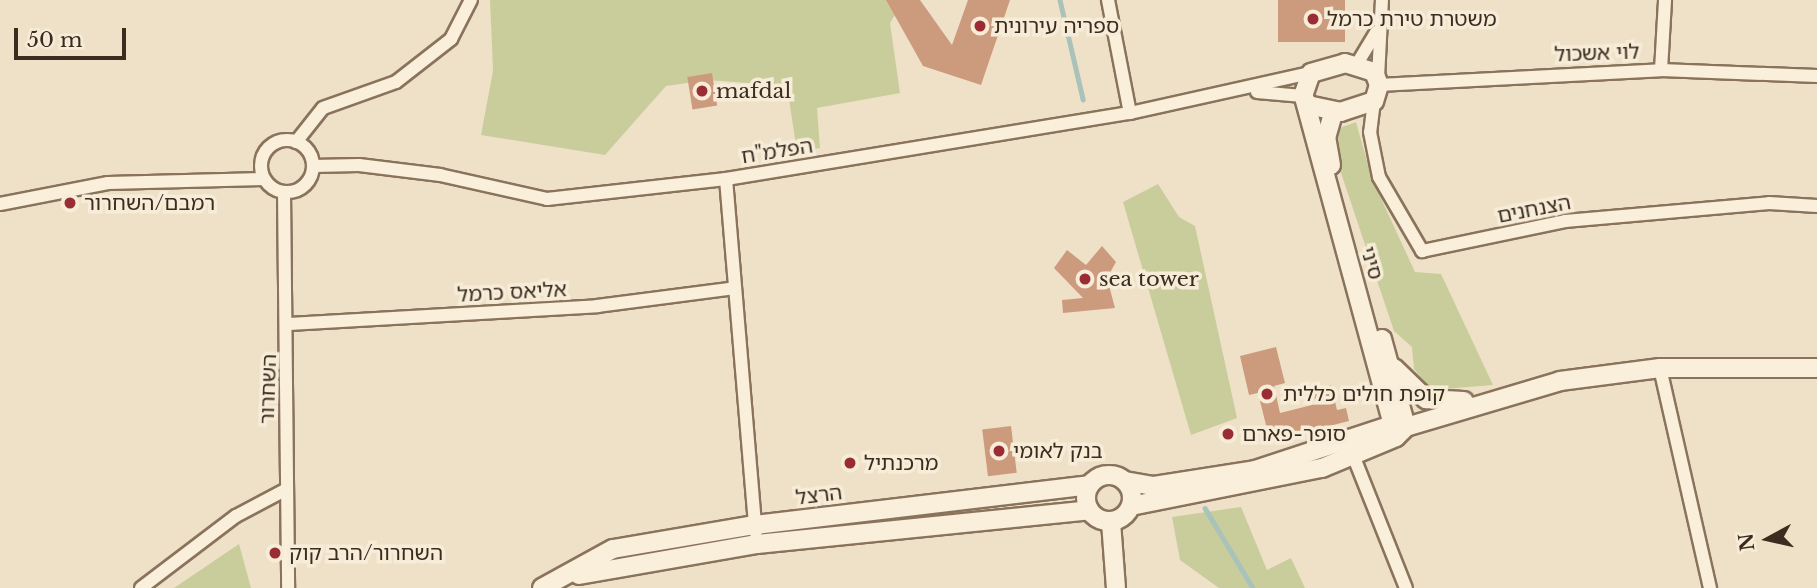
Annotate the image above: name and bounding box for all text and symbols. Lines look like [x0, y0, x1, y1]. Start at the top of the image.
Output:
place label: משטרת טירת כרמל [1327, 6, 1497, 32]
marker: משטרת טירת כרמל [1305, 11, 1321, 27]
place label: ספריה עירונית [994, 13, 1119, 39]
scale bar [18, 14, 130, 58]
marker: ספריה עירונית [972, 18, 988, 34]
text: 50 m [27, 27, 82, 53]
street label: לוי אשכול [1554, 39, 1640, 67]
place label: mafdal [716, 78, 791, 104]
marker: mafdal [694, 83, 710, 99]
street label: הפלמ"ח [739, 133, 815, 169]
place label: רמבם/השחרור [84, 190, 215, 216]
street label: הצנחנים [1495, 190, 1573, 228]
marker: רמבם/השחרור [62, 195, 78, 211]
street label: סיני [1355, 243, 1389, 283]
place label: sea tower [1099, 266, 1199, 292]
marker: sea tower [1077, 271, 1093, 287]
street label: אליאס כרמל [457, 277, 567, 307]
street label: השחרור [254, 353, 282, 425]
place label: קופת חולים כללית [1283, 381, 1445, 407]
marker: קופת חולים כללית [1257, 384, 1277, 404]
place label: סופר-פארם [1242, 421, 1346, 447]
marker: סופר-פארם [1220, 426, 1236, 442]
place label: בנק לאומי [1013, 438, 1103, 464]
marker: בנק לאומי [991, 443, 1007, 459]
place label: מרכנתיל [864, 450, 938, 476]
marker: מרכנתיל [842, 455, 858, 471]
street label: הרצל [794, 480, 844, 510]
north arrow [1733, 504, 1803, 574]
text: N [1734, 532, 1759, 552]
place label: השחרור/הרב קוק [289, 540, 443, 566]
marker: השחרור/הרב קוק [267, 545, 283, 561]

